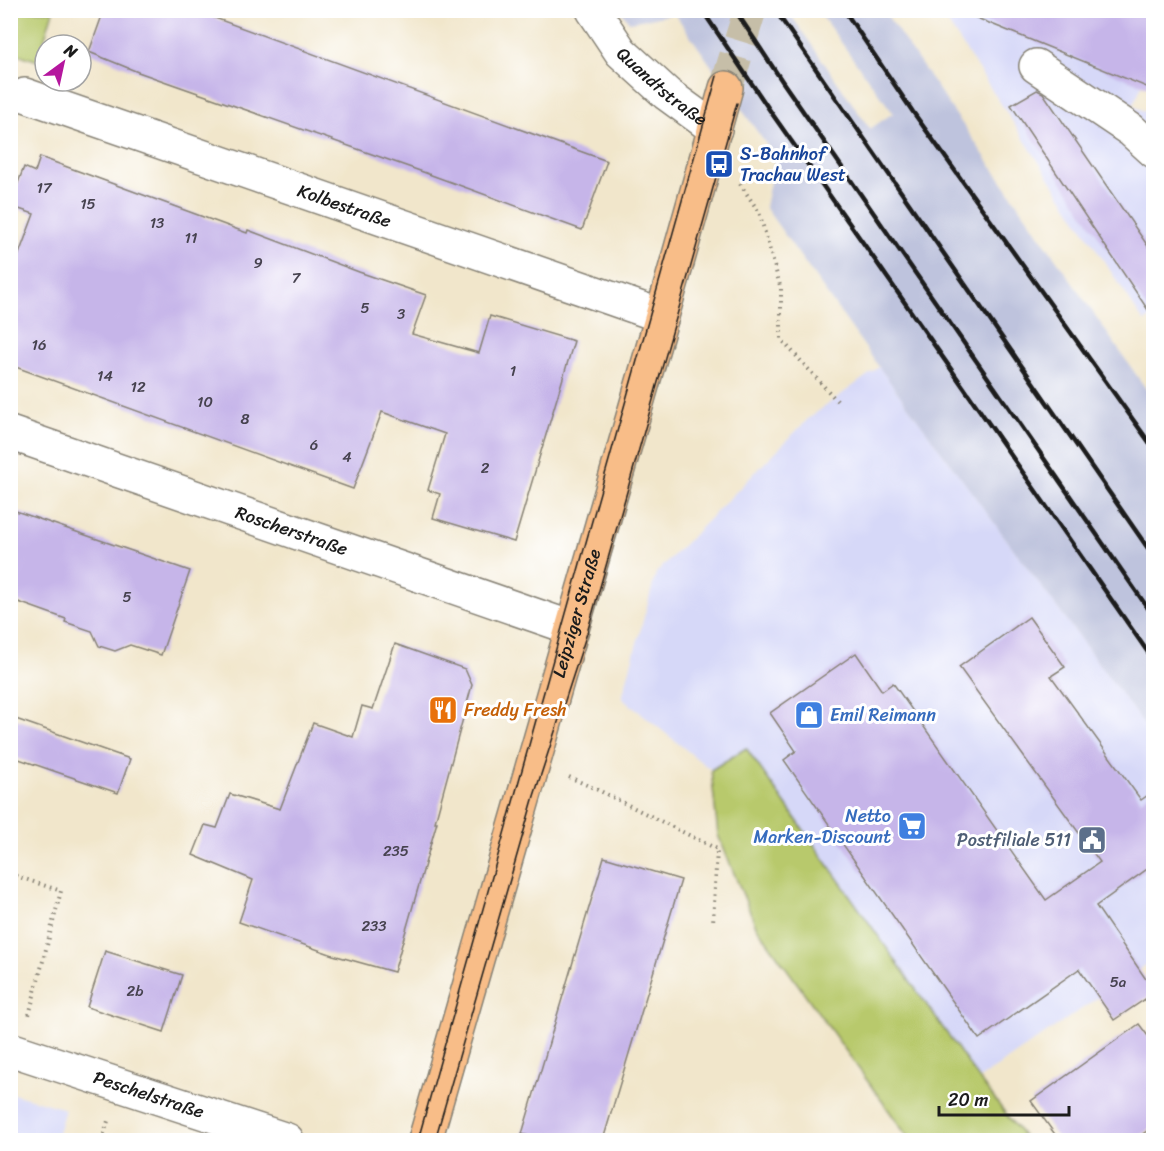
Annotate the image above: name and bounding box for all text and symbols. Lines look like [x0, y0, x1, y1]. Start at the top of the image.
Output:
north arrow [33, 33, 93, 93]
text: N [58, 35, 84, 67]
street label: Quandtstraße [609, 39, 714, 134]
place label: S-Bahnhof Trachau West [740, 138, 846, 191]
bus stop icon: S-Bahnhof Trachau West [703, 148, 735, 180]
house number: 17 [36, 175, 53, 201]
street label: Kolbestraße [293, 175, 396, 237]
house number: 15 [80, 191, 96, 217]
house number: 13 [150, 210, 164, 236]
house number: 11 [185, 225, 197, 251]
house number: 9 [253, 250, 263, 276]
house number: 7 [292, 265, 302, 291]
house number: 5 [360, 295, 370, 321]
house number: 3 [397, 301, 405, 327]
house number: 16 [32, 332, 46, 358]
house number: 1 [510, 358, 516, 384]
house number: 14 [97, 363, 113, 389]
house number: 12 [130, 374, 146, 400]
house number: 10 [197, 389, 213, 415]
house number: 8 [240, 406, 250, 432]
house number: 6 [310, 432, 318, 458]
house number: 4 [342, 444, 352, 470]
house number: 2 [481, 455, 490, 481]
street label: Roscherstraße [231, 496, 352, 565]
street label: Leipziger Straße [543, 545, 610, 682]
house number: 5 [122, 584, 132, 610]
restaurant icon: Freddy Fresh [427, 694, 459, 726]
place label: Freddy Fresh [464, 694, 567, 726]
shop icon: Emil Reimann [793, 699, 825, 731]
place label: Emil Reimann [830, 699, 936, 731]
place label: Netto Marken-Discount [754, 800, 891, 853]
supermarket icon: Netto Marken-Discount [896, 810, 928, 842]
place label: Postfiliale 511 [957, 824, 1071, 856]
public building icon: Postfiliale 511 [1076, 824, 1108, 856]
house number: 235 [383, 838, 409, 864]
house number: 233 [361, 913, 387, 939]
house number: 5a [1110, 969, 1127, 995]
house number: 2b [127, 978, 143, 1004]
street label: Peschelstraße [89, 1061, 208, 1128]
scale bar [939, 1079, 1070, 1117]
text: 20 m [948, 1084, 988, 1116]

